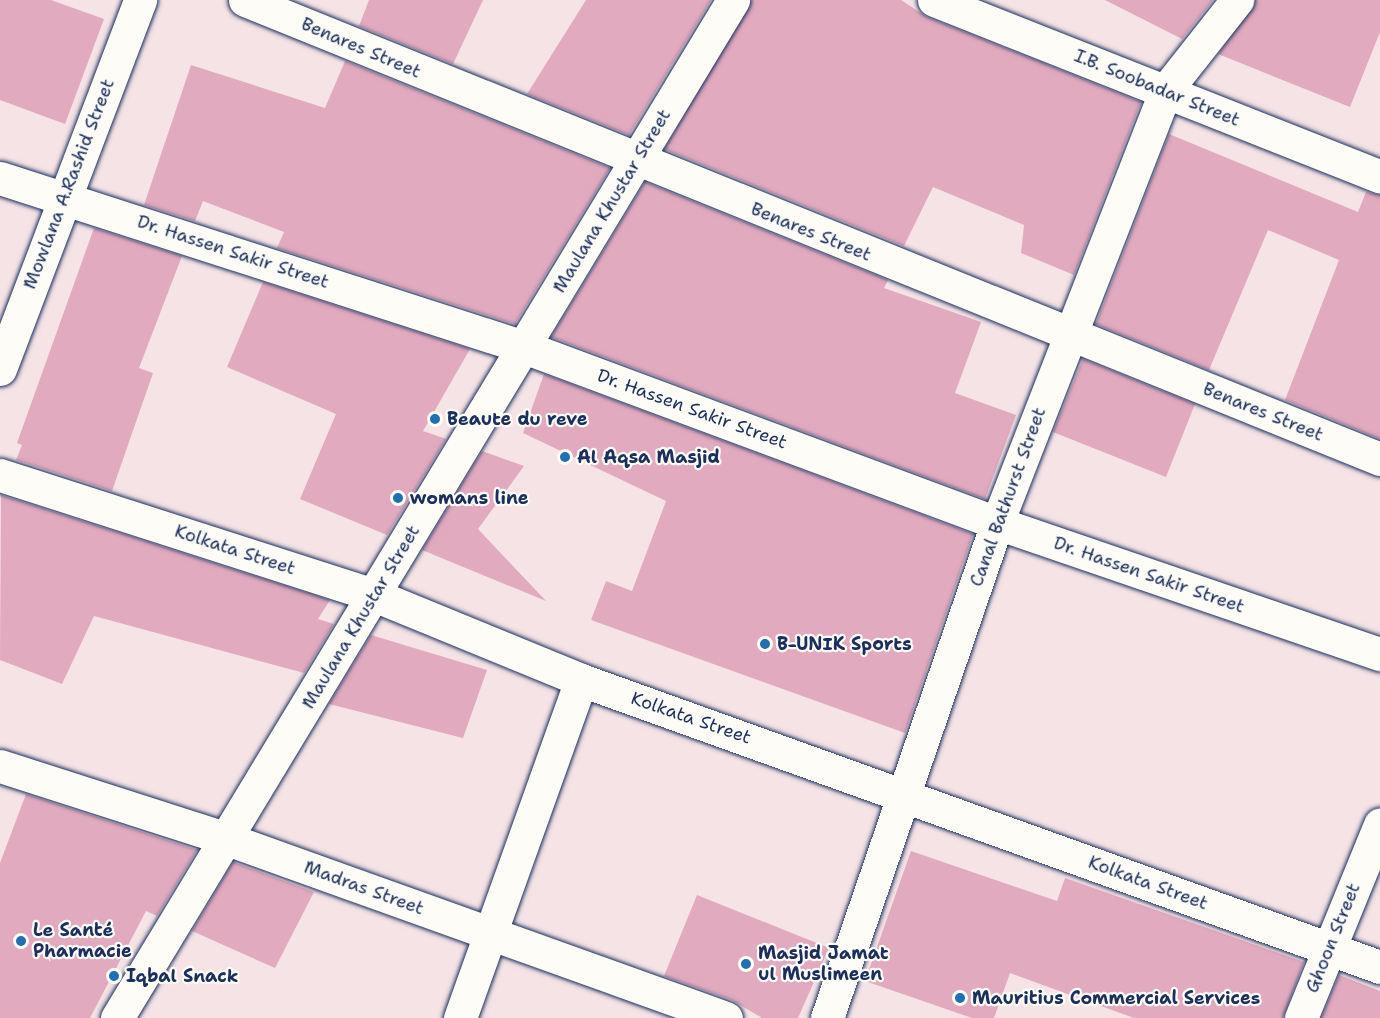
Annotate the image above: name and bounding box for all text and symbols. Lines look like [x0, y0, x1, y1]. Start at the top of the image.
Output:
street label: Benares Street [298, 13, 424, 83]
street label: I.B. Soobadar Street [1071, 45, 1243, 131]
street label: Mowlana A.Rashid Street [19, 76, 119, 292]
street label: Maulana Khustar Street [549, 105, 675, 297]
street label: Benares Street [748, 198, 874, 266]
street label: Dr. Hassen Sakir Street [134, 211, 332, 293]
street label: Dr. Hassen Sakir Street [594, 365, 790, 453]
street label: Benares Street [1200, 378, 1326, 446]
street label: Canal Bathurst Street [966, 404, 1050, 590]
place label: Beaute du reve [447, 408, 588, 430]
marker: Beaute du reve [428, 412, 442, 426]
place label: Al Aqsa Masjid [577, 446, 720, 468]
marker: Al Aqsa Masjid [558, 450, 572, 464]
place label: womans line [410, 487, 529, 509]
marker: womans line [391, 491, 405, 505]
street label: Kolkata Street [172, 520, 298, 580]
street label: Maulana Khustar Street [298, 521, 424, 713]
street label: Dr. Hassen Sakir Street [1051, 532, 1247, 618]
place label: B-UNIK Sports [777, 633, 912, 655]
marker: B-UNIK Sports [758, 637, 772, 651]
street label: Kolkata Street [628, 687, 754, 749]
street label: Kolkata Street [1085, 851, 1211, 915]
street label: Madras Street [301, 856, 427, 920]
street label: Ghoon Street [1301, 880, 1365, 996]
place label: Le Santé Pharmacie [33, 920, 132, 962]
marker: Le Santé Pharmacie [14, 934, 28, 948]
place label: Masjid Jamat ul Muslimeen [758, 943, 889, 986]
marker: Masjid Jamat ul Muslimeen [739, 957, 753, 971]
place label: Iqbal Snack [126, 965, 238, 987]
marker: Iqbal Snack [107, 969, 121, 983]
place label: Mauritius Commercial Services [972, 987, 1260, 1009]
marker: Mauritius Commercial Services [953, 991, 967, 1005]

